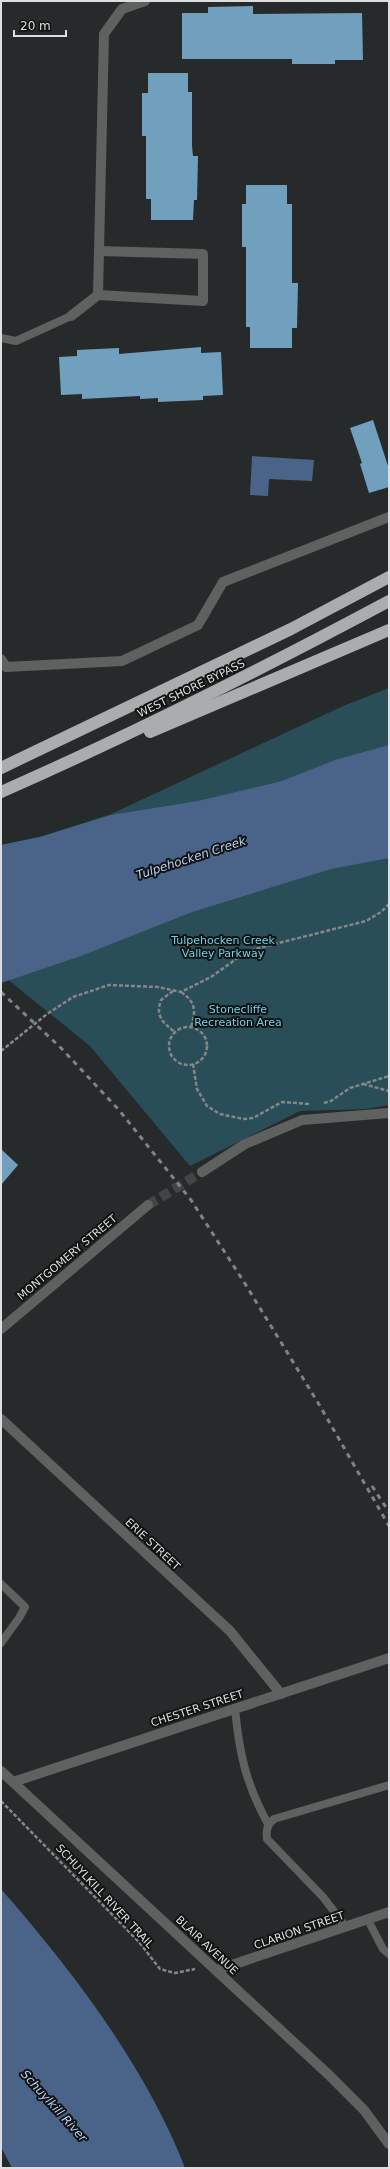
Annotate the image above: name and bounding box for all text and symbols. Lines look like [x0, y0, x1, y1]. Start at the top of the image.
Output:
scale bar [14, 12, 66, 38]
text: 20 m [20, 19, 51, 33]
street label: WEST SHORE BYPASS [135, 657, 247, 720]
water label: Tulpehocken Creek [134, 833, 249, 882]
park label: Tulpehocken Creek Valley Parkway [170, 934, 275, 960]
park label: Stonecliffe Recreation Area [194, 1003, 282, 1029]
street label: MONTGOMERY STREET [15, 1212, 120, 1303]
street label: ERIE STREET [123, 1516, 183, 1573]
street label: CHESTER STREET [149, 1687, 245, 1730]
street label: SCHUYLKILL RIVER TRAIL [53, 1842, 157, 1952]
street label: CLARION STREET [252, 1909, 346, 1952]
street label: BLAIR AVENUE [173, 1913, 241, 1978]
water label: Schuylkill River [18, 2067, 91, 2146]

